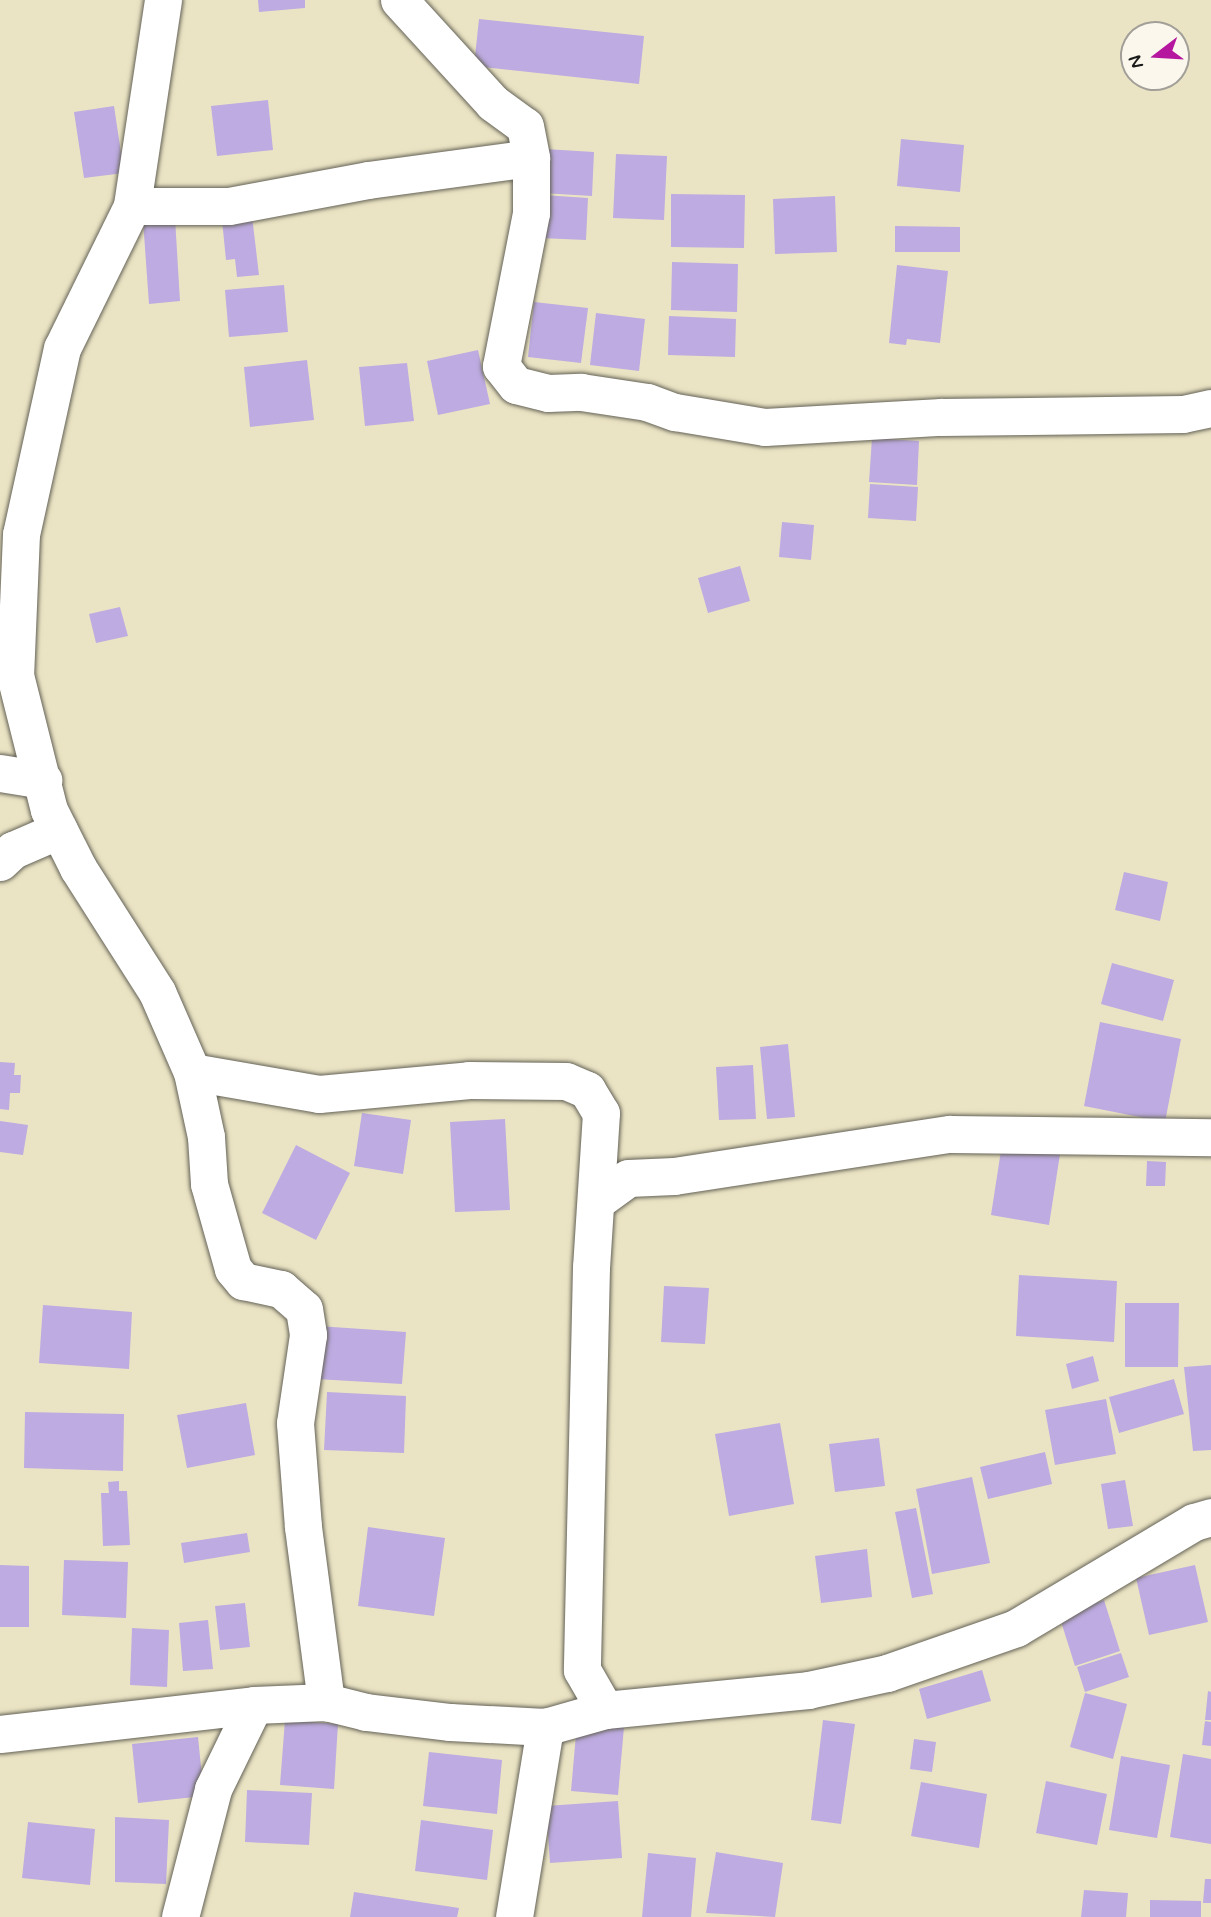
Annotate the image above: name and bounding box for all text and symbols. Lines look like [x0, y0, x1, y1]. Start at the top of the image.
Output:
north arrow [1120, 21, 1190, 91]
text: N [1123, 52, 1150, 71]

